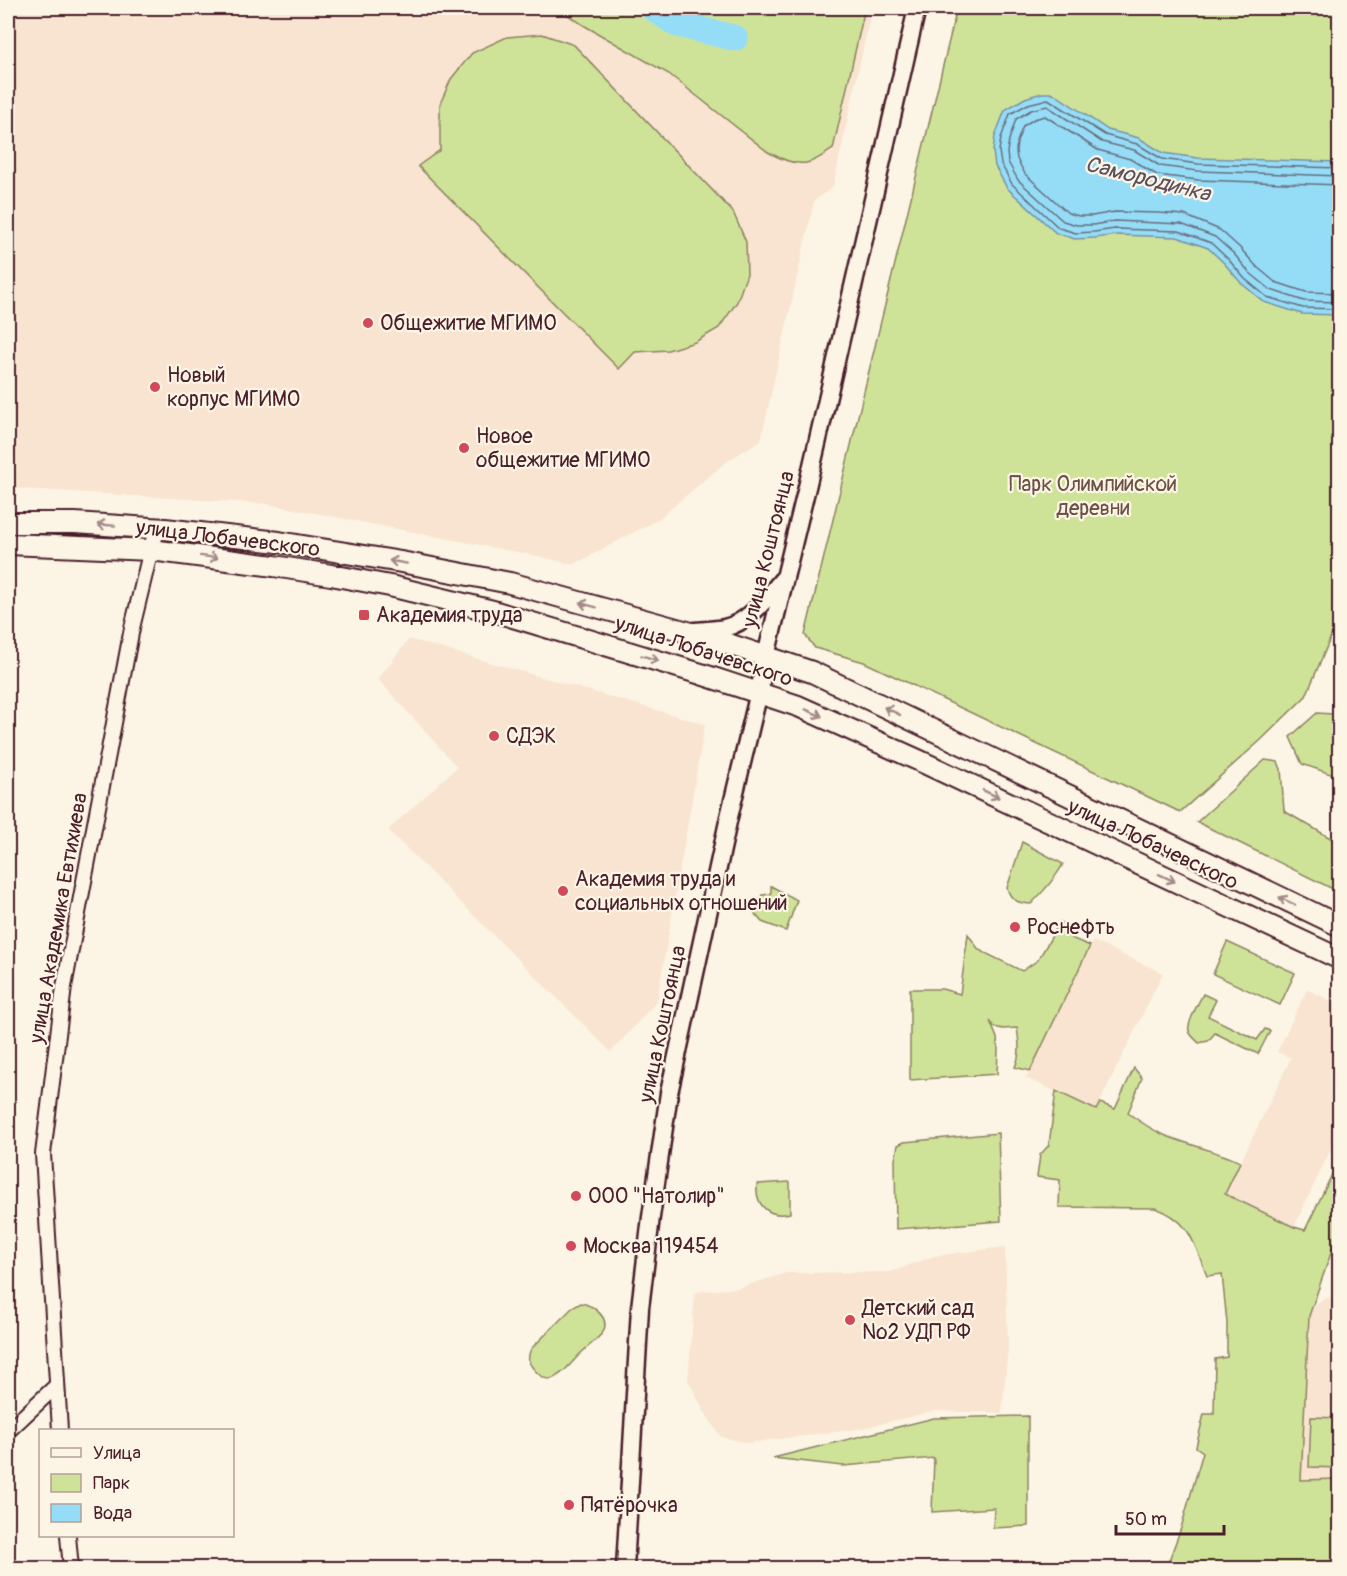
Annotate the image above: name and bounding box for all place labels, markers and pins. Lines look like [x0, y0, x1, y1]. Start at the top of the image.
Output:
place label: Общежитие МГИМО [380, 310, 557, 337]
marker: Общежитие МГИМО [361, 316, 375, 330]
place label: Новый корпус МГИМО [167, 362, 300, 413]
marker: Новый корпус МГИМО [148, 380, 162, 394]
place label: Новое общежитие МГИМО [476, 423, 650, 474]
marker: Новое общежитие МГИМО [457, 441, 471, 455]
place label: Академия труда [376, 602, 523, 629]
marker: Академия труда [357, 608, 371, 622]
place label: СДЭК [506, 723, 556, 750]
marker: СДЭК [487, 729, 501, 743]
place label: Академия труда и социальных отношений [575, 866, 788, 917]
marker: Академия труда и социальных отношений [556, 884, 570, 898]
place label: Роснефть [1027, 914, 1115, 941]
marker: Роснефть [1008, 920, 1022, 934]
place label: ООО "Натолир" [588, 1183, 725, 1210]
marker: ООО "Натолир" [569, 1189, 583, 1203]
place label: Москва 119454 [583, 1233, 719, 1260]
marker: Москва 119454 [564, 1239, 578, 1253]
place label: Детский сад №2 УДП РФ [861, 1295, 974, 1346]
marker: Детский сад №2 УДП РФ [843, 1313, 857, 1327]
place label: Пятёрочка [581, 1492, 678, 1519]
marker: Пятёрочка [562, 1498, 576, 1512]

